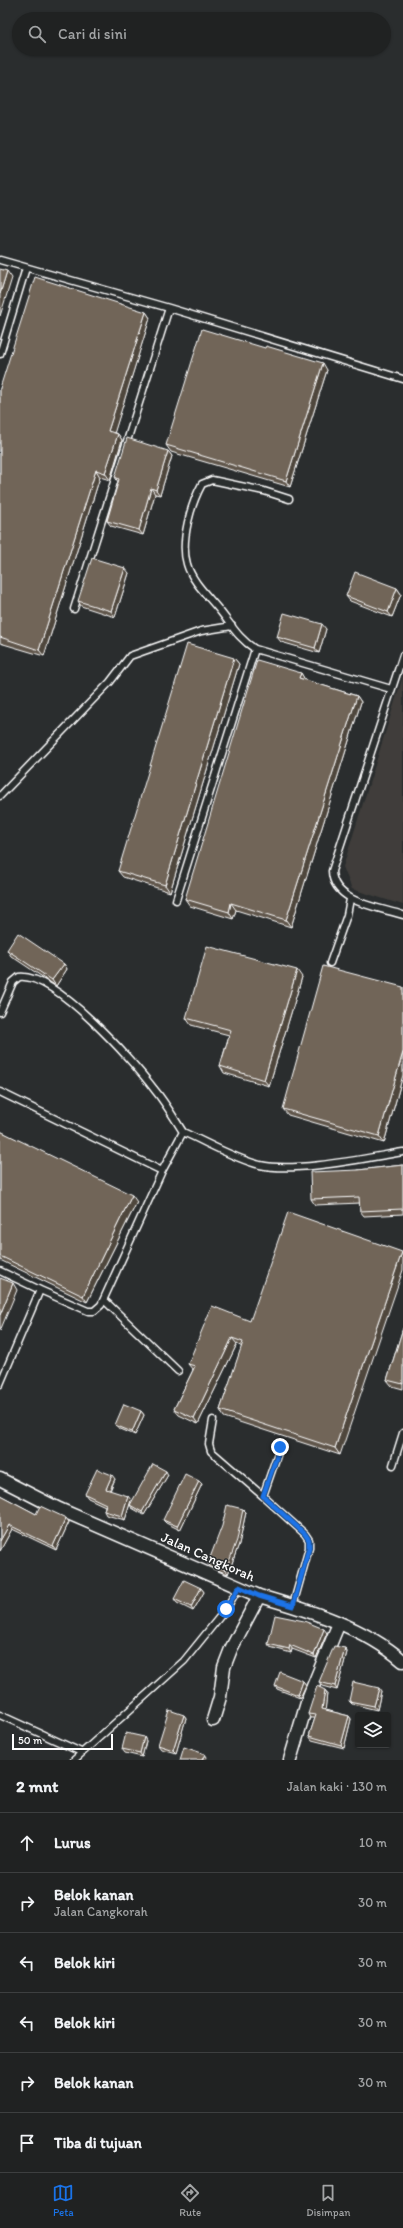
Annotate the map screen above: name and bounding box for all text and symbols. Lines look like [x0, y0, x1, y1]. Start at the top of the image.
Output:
search box [12, 12, 391, 56]
icon: search [26, 23, 48, 45]
text: Cari di sini [58, 25, 127, 43]
route end [271, 1438, 289, 1456]
street label: Jalan Cangkorah [158, 1529, 258, 1585]
route start [217, 1600, 235, 1618]
map controls [355, 1712, 391, 1748]
button: layers [355, 1712, 391, 1748]
scale bar [12, 1732, 113, 1751]
text: 50 m [18, 1734, 42, 1747]
text: 2 mnt [16, 1776, 59, 1796]
text: Jalan kaki · 130 m [287, 1779, 387, 1794]
icon: ahead [16, 1832, 38, 1854]
text: Lurus [54, 1834, 91, 1852]
text: 10 m [359, 1835, 387, 1850]
text: Belok kanan [54, 1886, 134, 1904]
icon: right [16, 1892, 38, 1914]
text: 30 m [358, 1895, 387, 1910]
text: Jalan Cangkorah [54, 1904, 148, 1919]
icon: left [16, 1952, 38, 1974]
text: Belok kiri [54, 1954, 115, 1972]
text: 30 m [358, 1955, 387, 1970]
icon: left [16, 2012, 38, 2034]
text: Belok kiri [54, 2014, 115, 2032]
text: 30 m [358, 2015, 387, 2030]
icon: right [16, 2072, 38, 2094]
text: Belok kanan [54, 2074, 134, 2092]
text: 30 m [358, 2075, 387, 2090]
icon: arrive [16, 2132, 38, 2154]
text: Tiba di tujuan [54, 2134, 142, 2152]
tab: Peta [52, 2182, 74, 2219]
tab: Rute [179, 2182, 201, 2219]
tab: Disimpan [306, 2182, 351, 2219]

